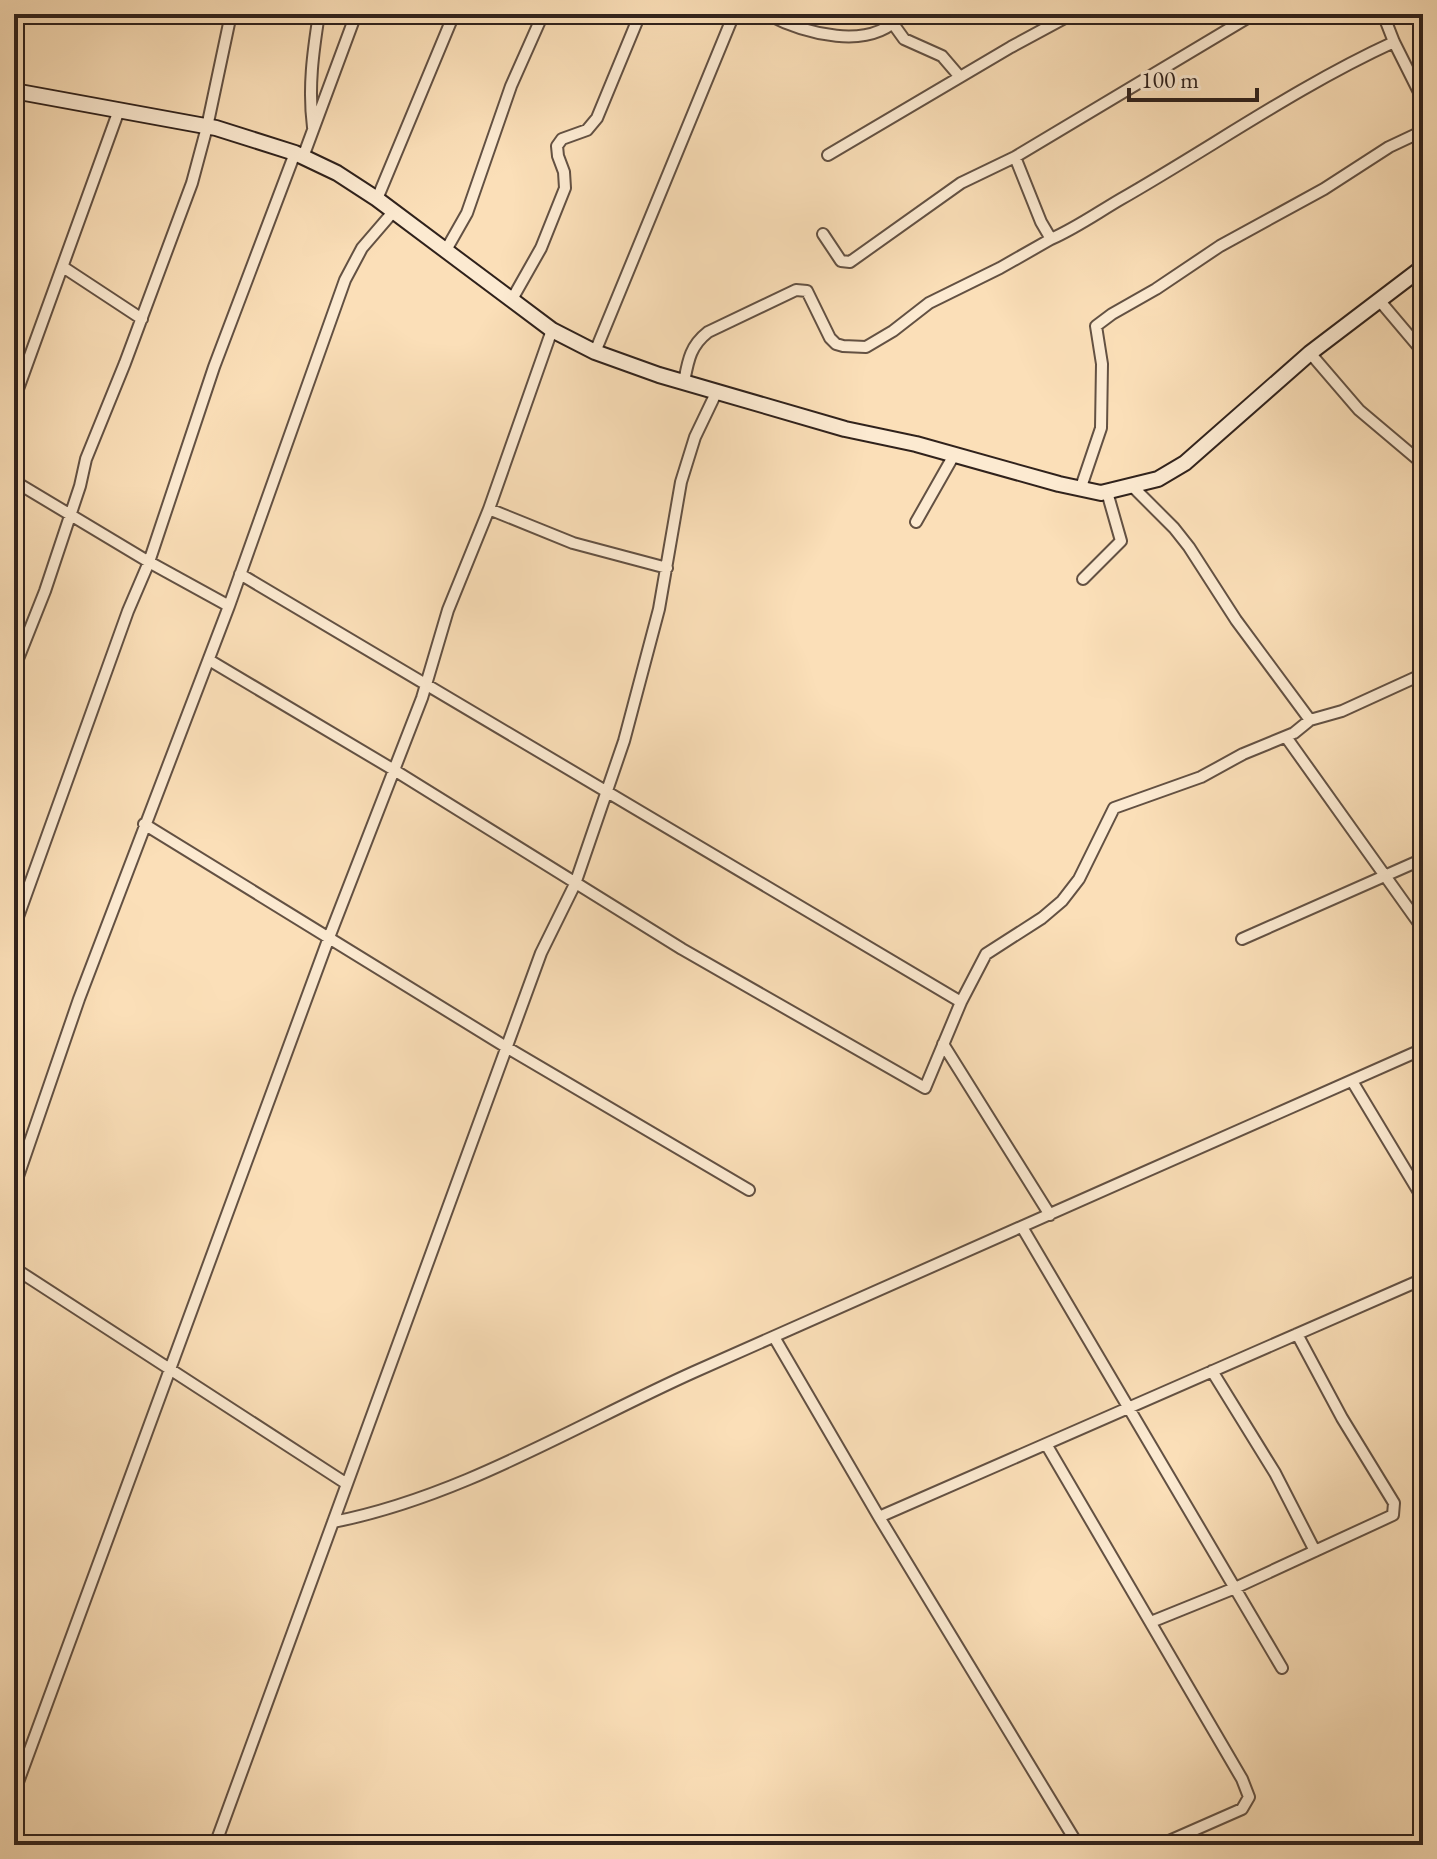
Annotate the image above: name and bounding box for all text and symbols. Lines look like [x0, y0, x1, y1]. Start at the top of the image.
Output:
scale bar [1129, 52, 1257, 102]
text: 100 m [1141, 64, 1199, 95]

